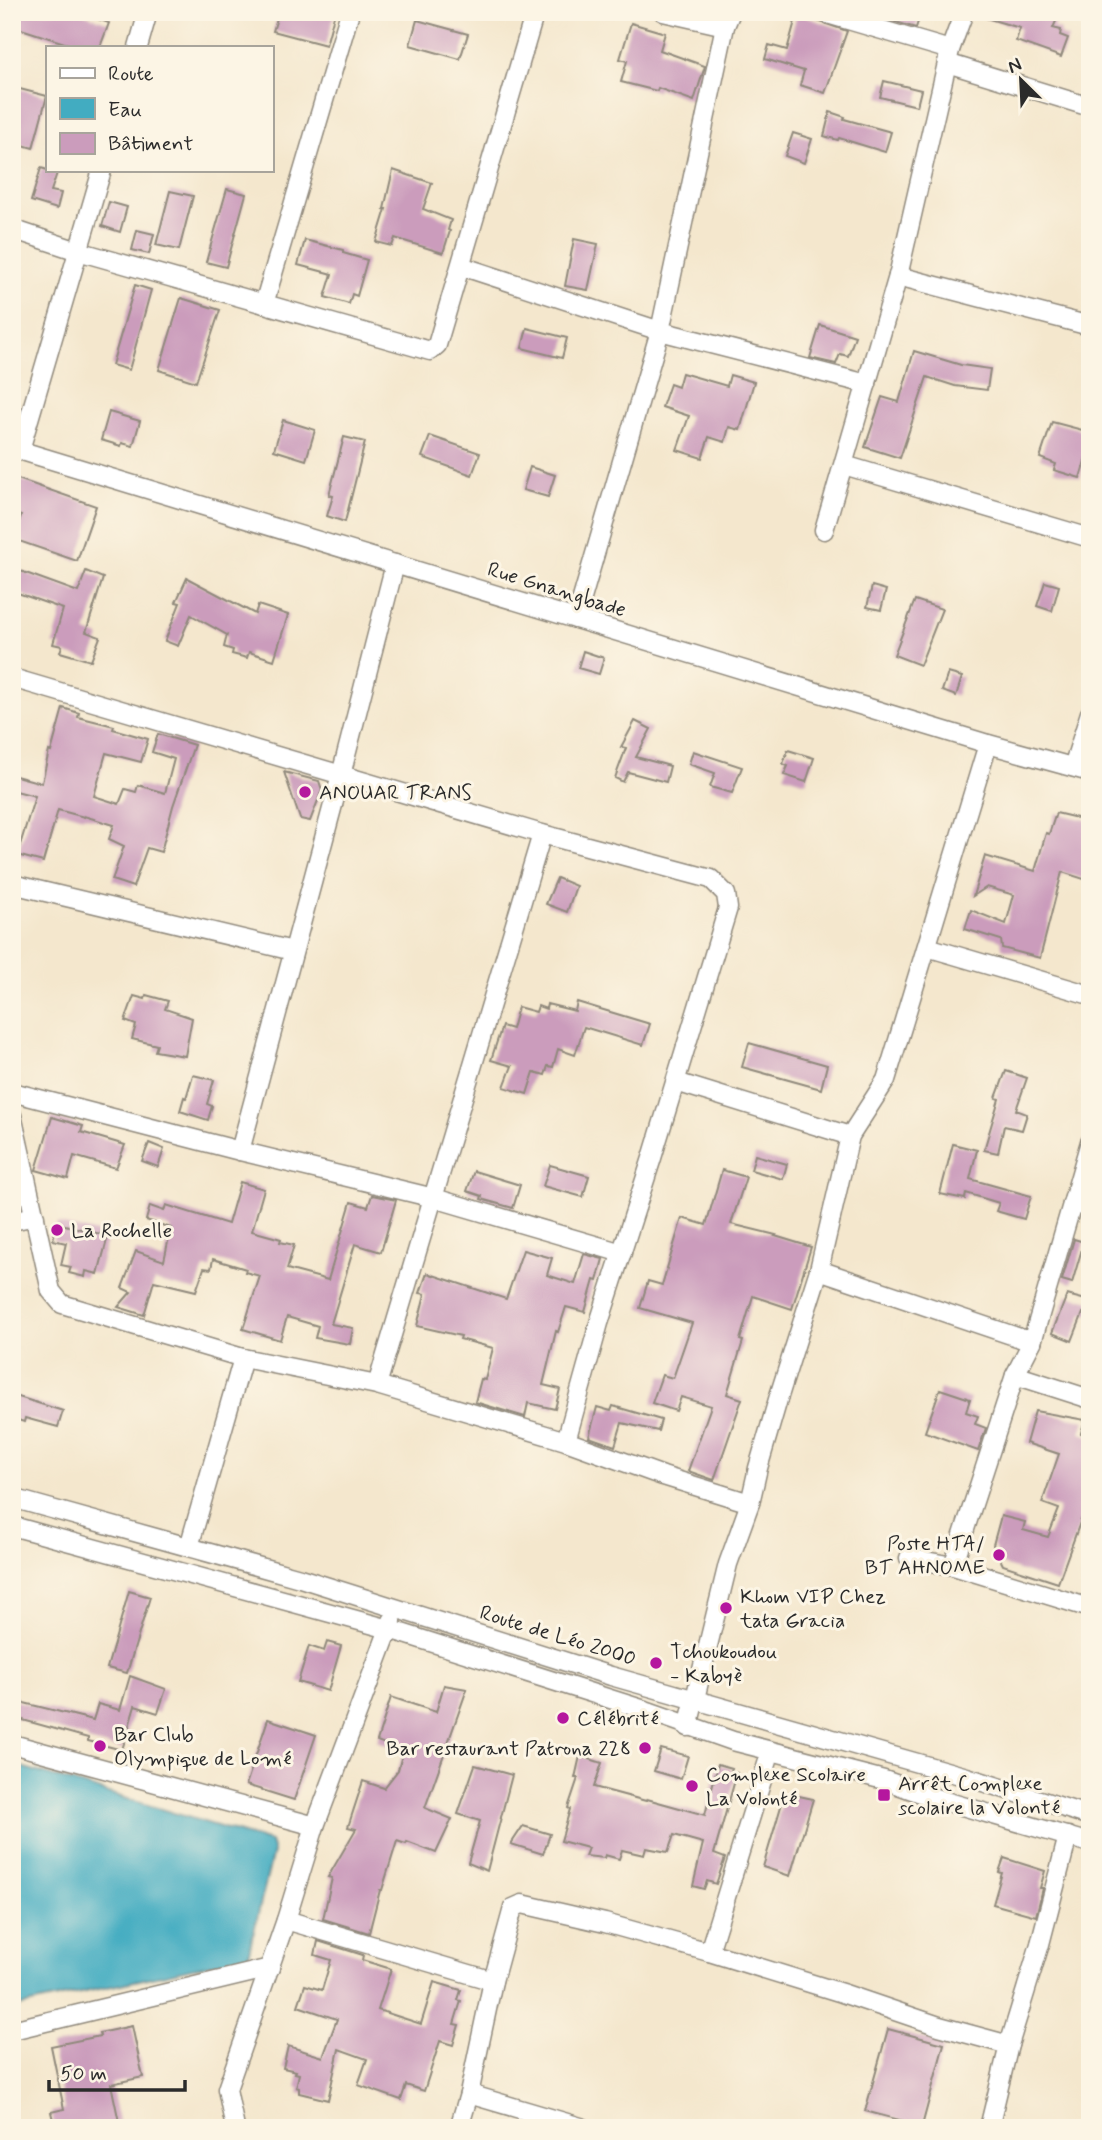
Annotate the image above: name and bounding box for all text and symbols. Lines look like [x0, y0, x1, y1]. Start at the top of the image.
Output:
legend [46, 46, 273, 172]
north arrow [986, 46, 1056, 116]
text: N [1004, 52, 1026, 80]
text: Route [108, 60, 154, 88]
text: Eau [108, 96, 142, 124]
text: Bâtiment [108, 130, 193, 158]
street label: Rue Gnangbade [484, 556, 629, 624]
place label: ANOUAR TRANS [319, 779, 472, 807]
marker: ANOUAR TRANS [297, 784, 313, 800]
place label: La Rochelle [71, 1217, 172, 1245]
marker: La Rochelle [49, 1222, 65, 1238]
place label: Poste HTA/ BT AHNOME [865, 1530, 985, 1582]
marker: Poste HTA/ BT AHNOME [991, 1547, 1007, 1563]
place label: Khom VIP Chez tata Gracia [739, 1583, 886, 1635]
street label: Route de Léo 2000 [476, 1599, 639, 1673]
marker: Khom VIP Chez tata Gracia [718, 1600, 734, 1616]
place label: Tchoukoudou - Kabyè [670, 1638, 777, 1690]
marker: Tchoukoudou - Kabyè [648, 1655, 664, 1671]
place label: Célébrité [577, 1705, 659, 1733]
marker: Célébrité [555, 1710, 571, 1726]
place label: Bar Club Olympique de Lomé [114, 1721, 292, 1773]
place label: Bar restaurant Patrona 228 [386, 1735, 631, 1763]
marker: Bar Club Olympique de Lomé [92, 1738, 108, 1754]
marker: Bar restaurant Patrona 228 [637, 1740, 653, 1756]
place label: Complexe Scolaire La Volonté [706, 1761, 866, 1813]
place label: Arrêt Complexe scolaire la Volonté [898, 1770, 1060, 1822]
marker: Complexe Scolaire La Volonté [684, 1778, 700, 1794]
marker: Arrêt Complexe scolaire la Volonté [876, 1787, 892, 1803]
scale bar [49, 2049, 186, 2093]
text: 50 m [60, 2060, 107, 2088]

